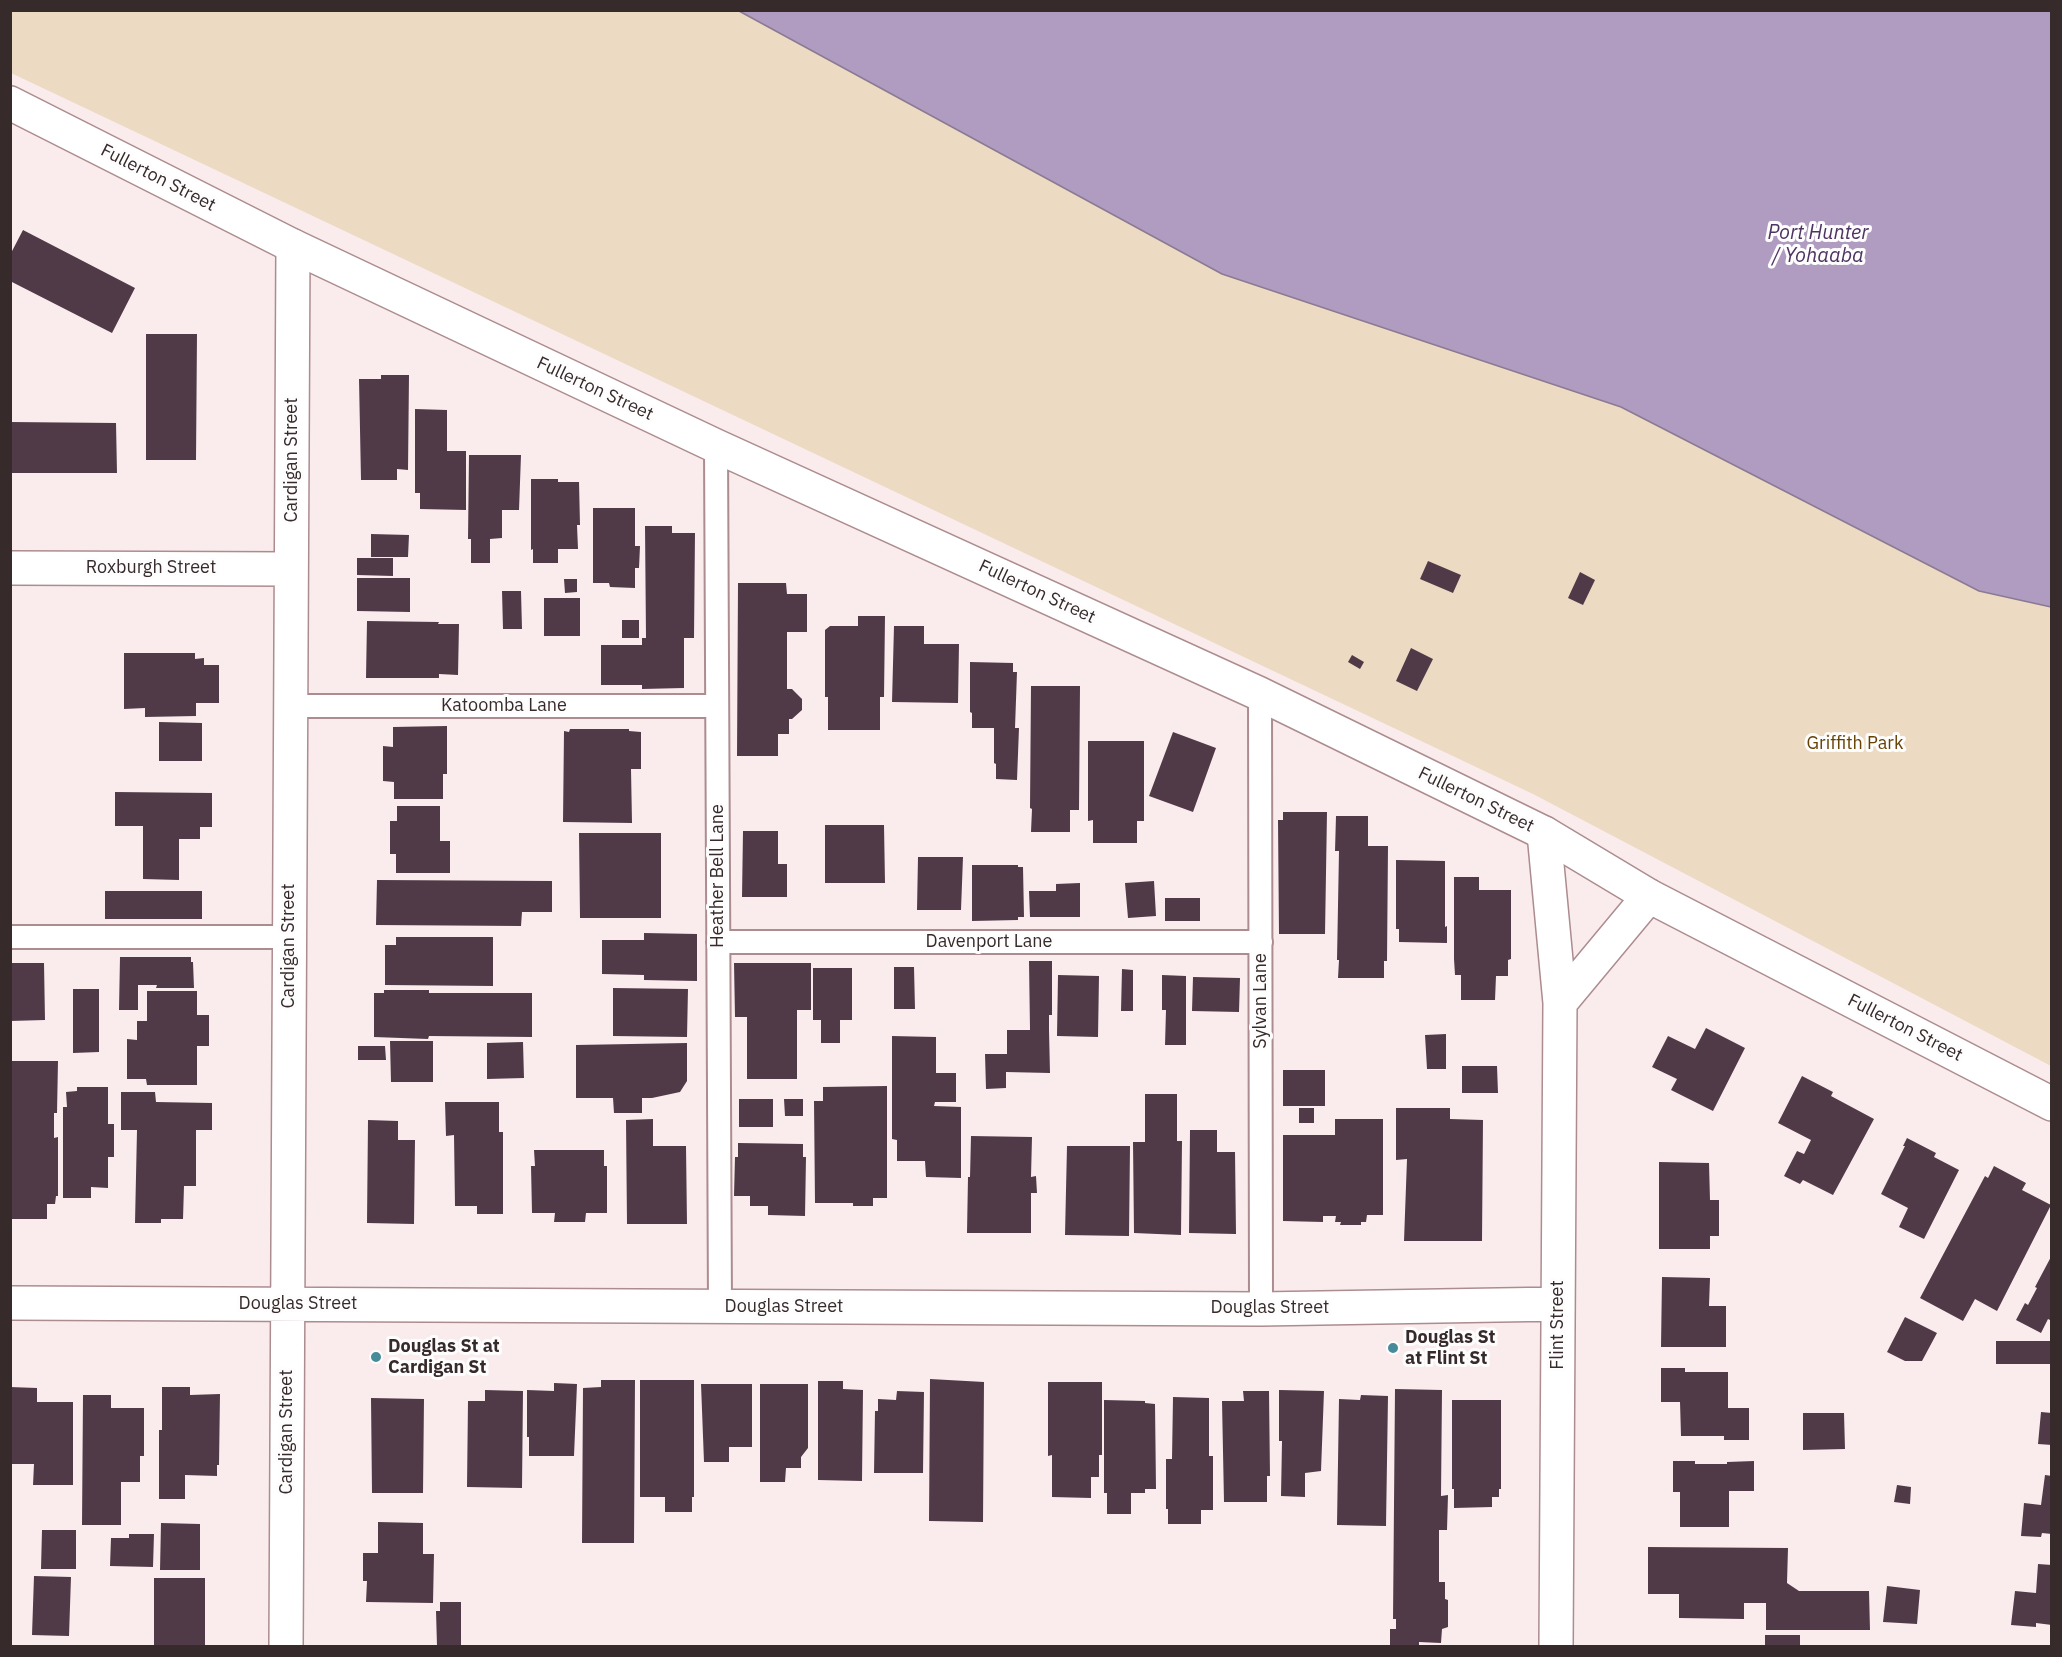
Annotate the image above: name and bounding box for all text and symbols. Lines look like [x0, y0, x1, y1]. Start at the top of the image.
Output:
street label: Fullerton Street [97, 140, 219, 216]
water label: Port Hunter / Yohaaba [1768, 221, 1868, 268]
street label: Fullerton Street [533, 353, 657, 425]
street label: Cardigan Street [281, 397, 303, 523]
street label: Fullerton Street [975, 556, 1099, 628]
street label: Roxburgh Street [86, 557, 216, 579]
street label: Katoomba Lane [441, 695, 567, 717]
park label: Griffith Park [1807, 733, 1903, 755]
street label: Fullerton Street [1415, 763, 1537, 837]
street label: Heather Bell Lane [707, 804, 729, 948]
street label: Cardigan Street [278, 883, 300, 1009]
street label: Davenport Lane [926, 931, 1052, 953]
street label: Sylvan Lane [1250, 953, 1272, 1049]
street label: Fullerton Street [1844, 990, 1966, 1066]
street label: Flint Street [1547, 1280, 1569, 1370]
street label: Douglas Street [239, 1293, 357, 1315]
street label: Douglas Street [725, 1296, 843, 1318]
street label: Douglas Street [1211, 1297, 1329, 1319]
place label: Douglas St at Flint St [1405, 1327, 1495, 1370]
place label: Douglas St at Cardigan St [388, 1336, 500, 1378]
marker: Douglas St at Flint St [1386, 1341, 1400, 1355]
marker: Douglas St at Cardigan St [369, 1350, 383, 1364]
street label: Cardigan Street [276, 1369, 298, 1495]

